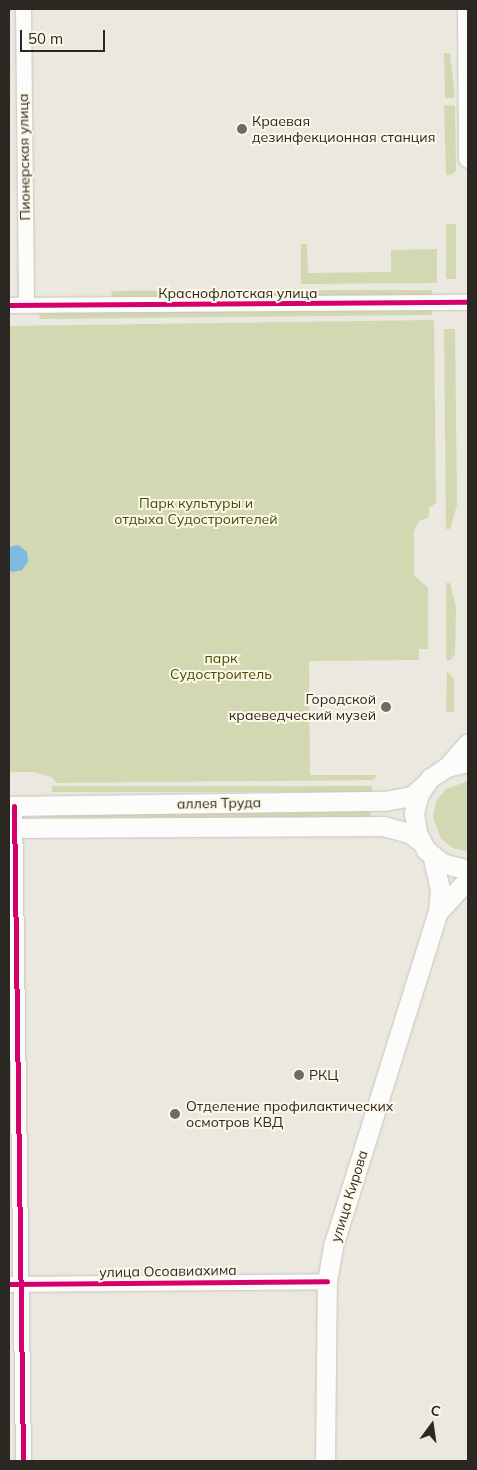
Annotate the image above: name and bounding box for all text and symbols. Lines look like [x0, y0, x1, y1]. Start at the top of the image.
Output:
scale bar [22, 20, 108, 52]
text: 50 m [28, 29, 63, 48]
street label: Пионерская улица [14, 93, 34, 221]
place label: Краевая дезинфекционная станция [252, 113, 435, 146]
marker: Краевая дезинфекционная станция [236, 123, 248, 135]
street label: Краснофлотская улица [158, 285, 318, 301]
park label: Парк культуры и отдыха Судостроителей [114, 495, 278, 528]
park label: парк Судостроитель [170, 650, 272, 682]
place label: Городской краеведческий музей [229, 691, 376, 724]
marker: Городской краеведческий музей [380, 701, 392, 713]
street label: аллея Труда [177, 794, 261, 812]
place label: РКЦ [309, 1067, 339, 1083]
marker: РКЦ [293, 1069, 305, 1081]
place label: Отделение профилактических осмотров КВД [186, 1098, 393, 1130]
marker: Отделение профилактических осмотров КВД [168, 1107, 182, 1121]
street label: улица Кирова [327, 1148, 371, 1244]
street label: улица Осоавиахима [99, 1261, 237, 1281]
north arrow [407, 1400, 457, 1450]
text: С [429, 1401, 442, 1420]

